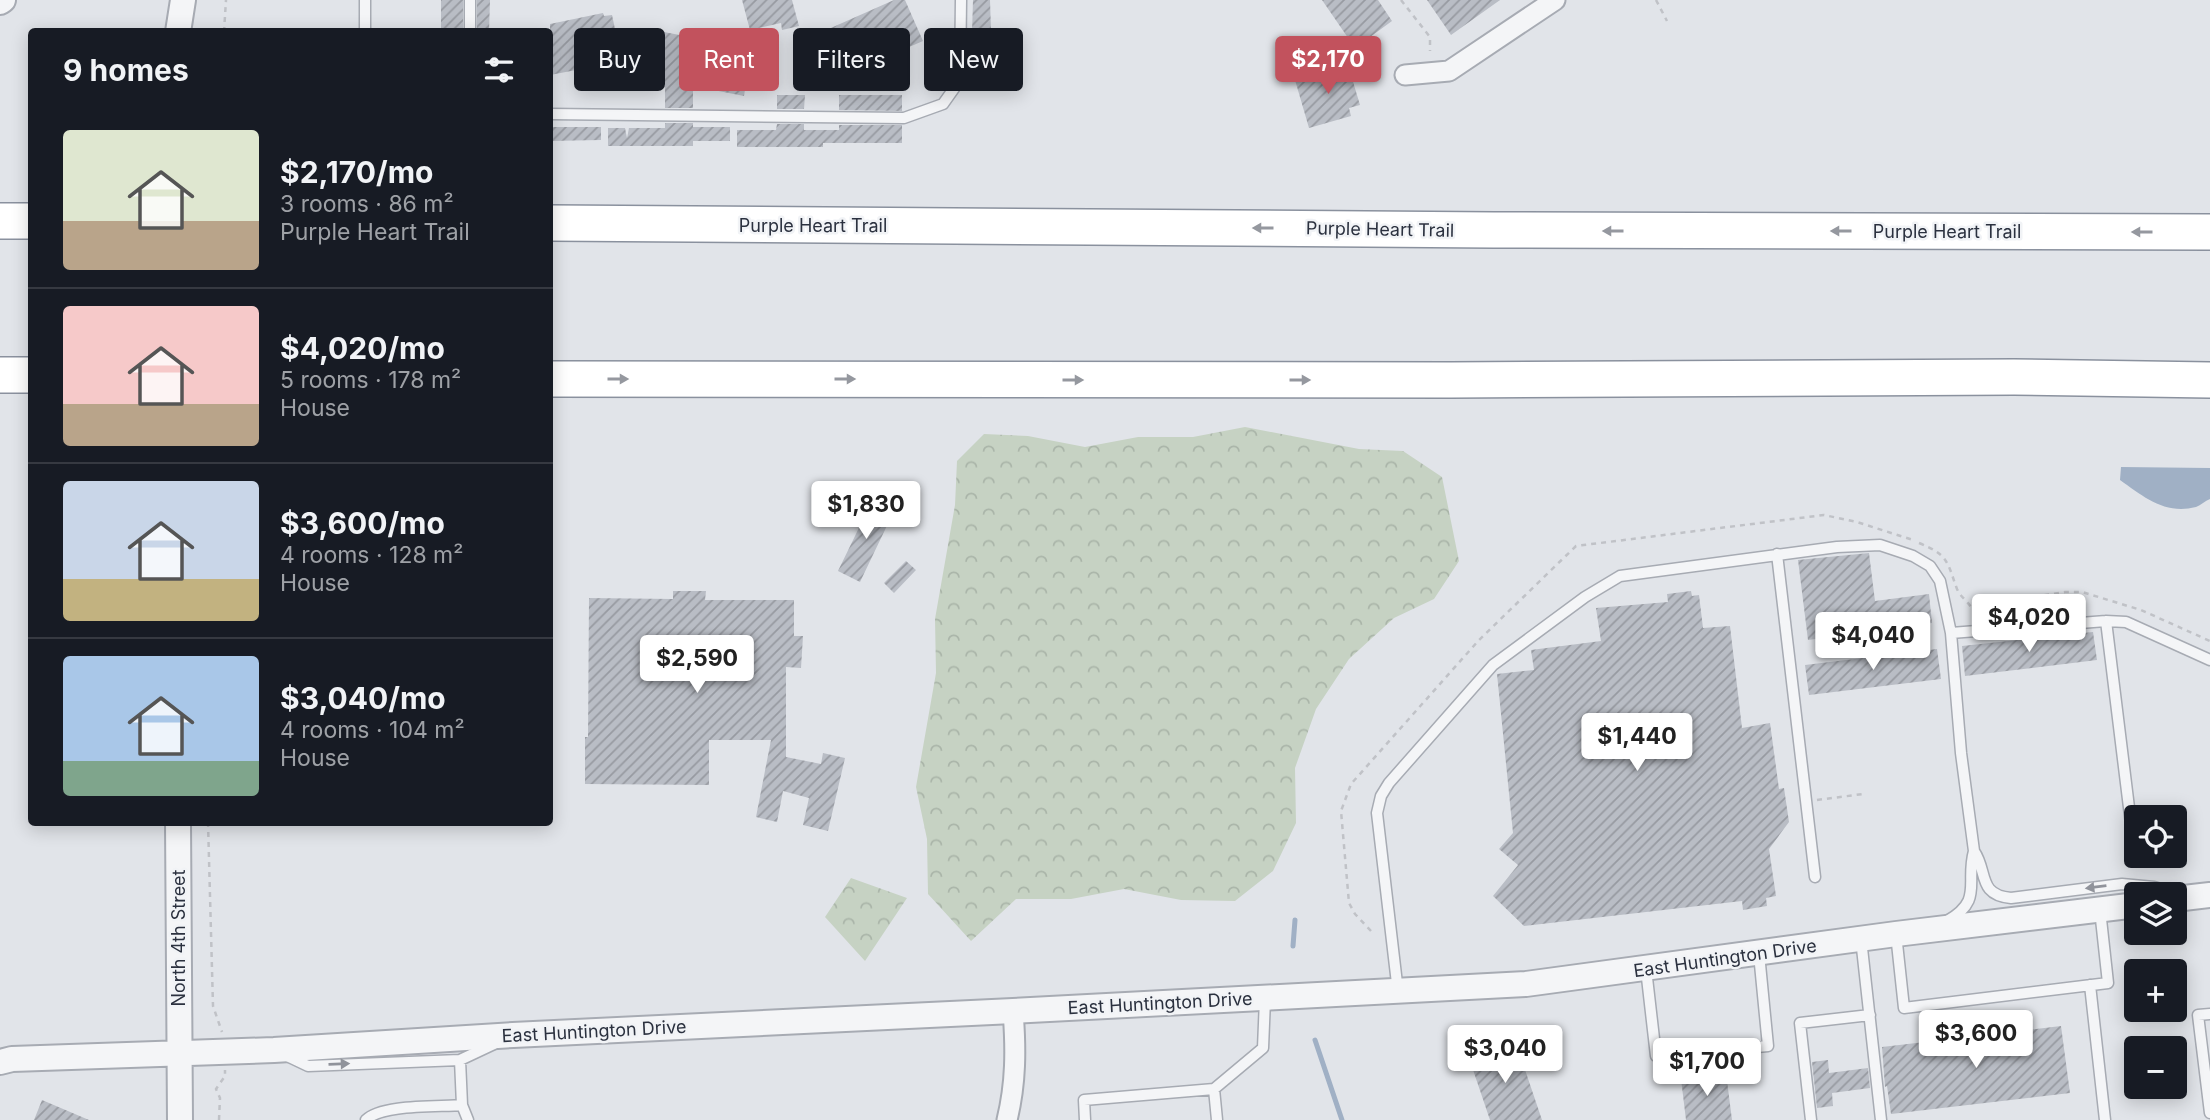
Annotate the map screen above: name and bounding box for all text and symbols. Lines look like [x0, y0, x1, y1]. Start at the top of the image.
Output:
chip: Buy [574, 28, 665, 91]
chip: Rent [679, 28, 779, 91]
chip: Filters [793, 28, 910, 91]
chip: New [924, 28, 1023, 91]
pin: $2,170 [1271, 36, 1385, 96]
text: $2,170 [1291, 45, 1365, 73]
icon: filters [480, 51, 518, 89]
text: 9 homes [63, 52, 189, 88]
text: $2,170/mo [280, 154, 433, 190]
icon: home [119, 158, 203, 242]
text: 3 rooms · 86 m² [280, 190, 454, 218]
street label: Purple Heart Trail [739, 215, 887, 236]
street label: Purple Heart Trail [1306, 217, 1454, 241]
text: Purple Heart Trail [280, 218, 470, 246]
street label: Purple Heart Trail [1873, 221, 2021, 242]
one-way arrow [1252, 222, 1274, 234]
one-way arrow [1602, 225, 1624, 237]
one-way arrow [1830, 225, 1852, 237]
one-way arrow [2131, 226, 2153, 238]
text: $4,020/mo [280, 330, 445, 366]
icon: home [119, 334, 203, 418]
text: 5 rooms · 178 m² [280, 366, 461, 394]
one-way arrow [607, 373, 629, 385]
one-way arrow [834, 373, 856, 385]
one-way arrow [1062, 374, 1084, 386]
one-way arrow [1289, 374, 1311, 386]
text: House [280, 394, 350, 422]
pin: $1,830 [809, 482, 923, 541]
text: $1,830 [827, 490, 905, 518]
text: $3,600/mo [280, 505, 445, 541]
icon: home [119, 509, 203, 593]
text: 4 rooms · 128 m² [280, 541, 463, 569]
text: House [280, 569, 350, 597]
pin: $4,020 [1972, 594, 2086, 654]
text: $4,020 [1988, 603, 2070, 631]
pin: $4,040 [1816, 612, 1930, 672]
text: $4,040 [1831, 621, 1915, 649]
pin: $2,590 [640, 636, 754, 695]
text: $2,590 [656, 644, 738, 672]
text: $3,040/mo [280, 680, 446, 716]
icon: home [119, 684, 203, 768]
pin: $1,440 [1580, 714, 1694, 773]
text: 4 rooms · 104 m² [280, 716, 465, 744]
text: $1,440 [1597, 722, 1677, 750]
text: House [280, 744, 350, 772]
map controls [2124, 805, 2187, 1099]
button: locate [2124, 805, 2187, 868]
street label: North 4th Street [168, 869, 189, 1007]
one-way arrow [2085, 882, 2107, 893]
button: layers [2124, 882, 2187, 945]
street label: East Huntington Drive [1632, 935, 1818, 981]
button: + [2124, 959, 2187, 1022]
street label: East Huntington Drive [1067, 988, 1253, 1018]
pin: $3,600 [1919, 1010, 2033, 1070]
street label: East Huntington Drive [501, 1016, 687, 1046]
text: $3,600 [1935, 1019, 2017, 1047]
pin: $3,040 [1448, 1026, 1562, 1085]
text: $3,040 [1463, 1034, 1547, 1062]
button: − [2124, 1036, 2187, 1099]
pin: $1,700 [1650, 1038, 1764, 1098]
text: $1,700 [1669, 1047, 1745, 1075]
one-way arrow [328, 1059, 350, 1070]

